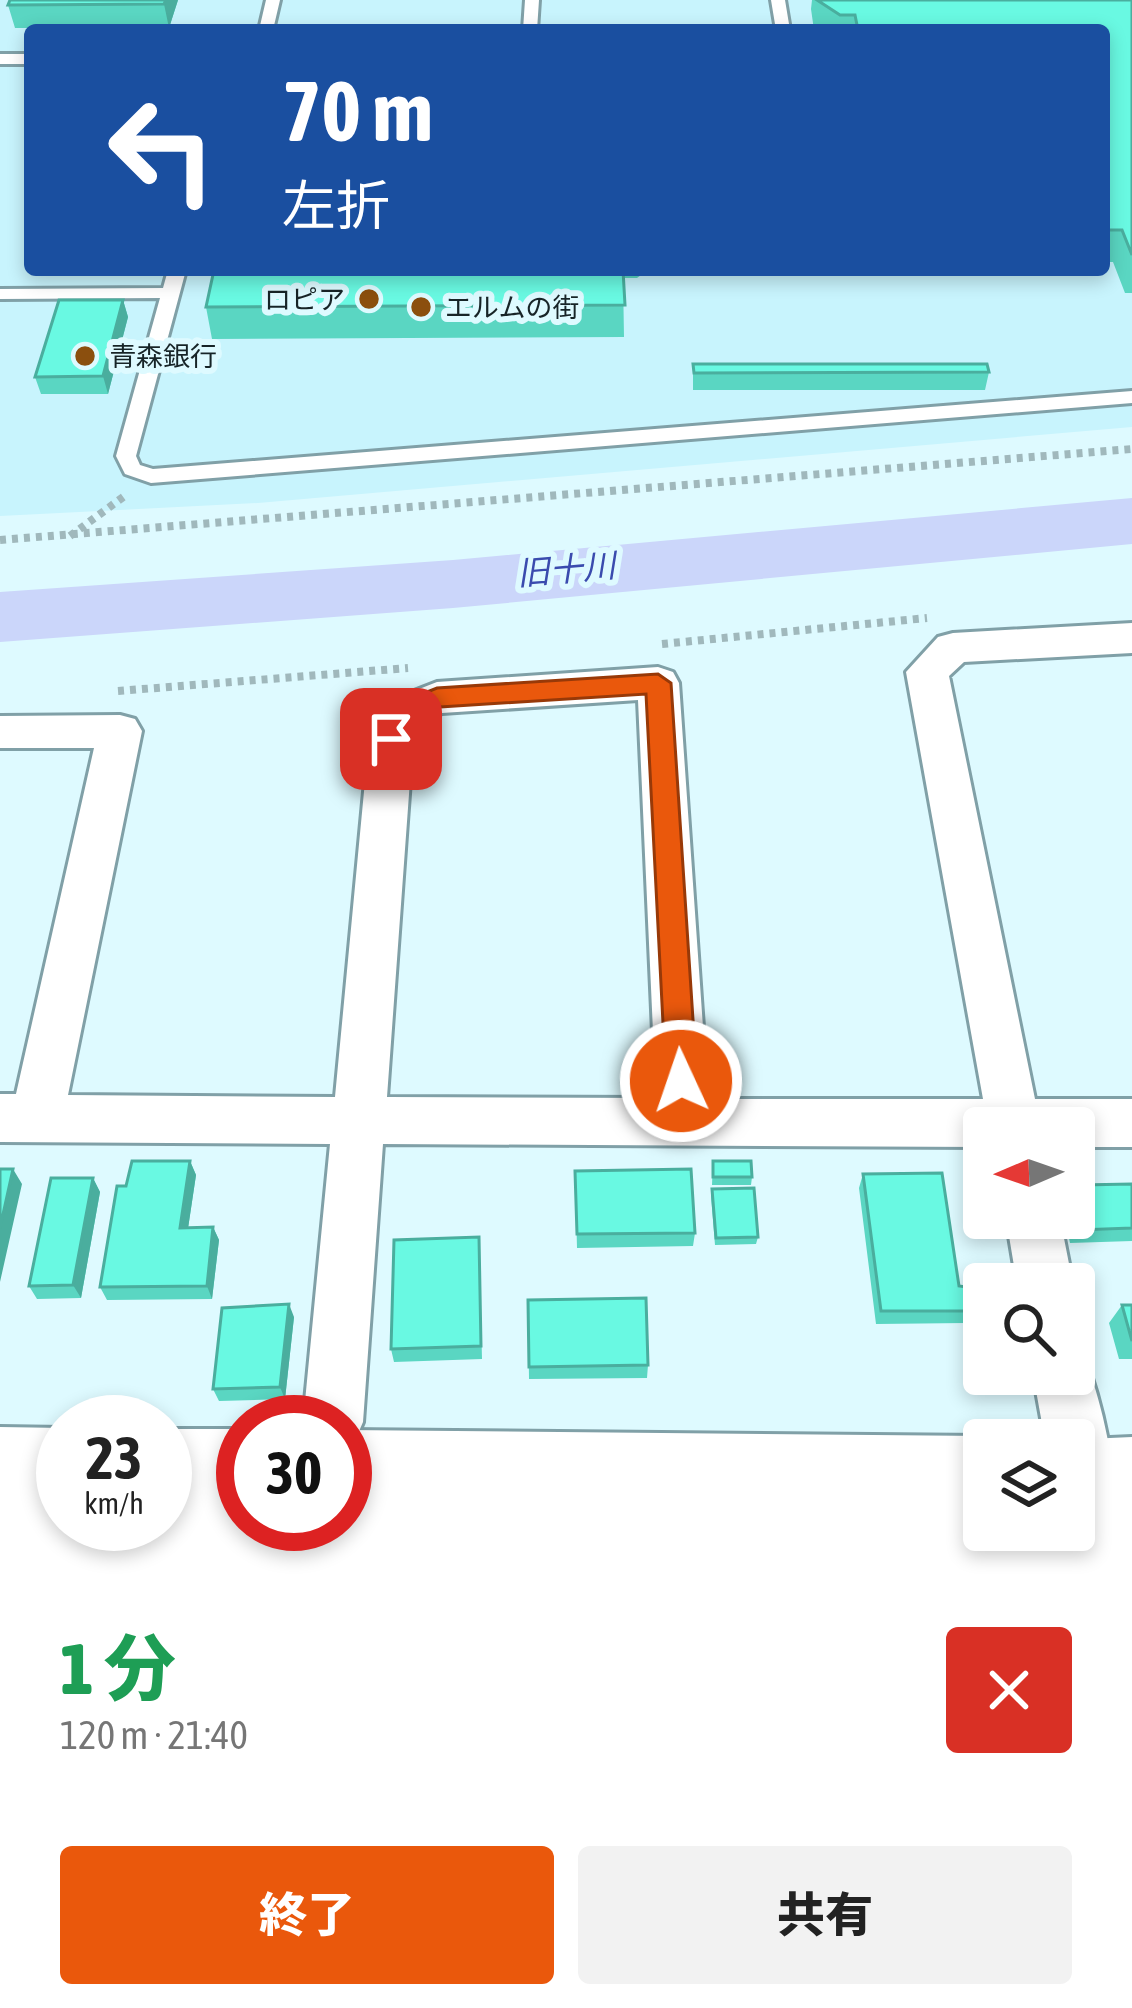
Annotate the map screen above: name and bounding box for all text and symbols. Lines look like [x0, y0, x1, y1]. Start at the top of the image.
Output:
text: 70 m [282, 63, 433, 159]
icon: left [84, 72, 240, 228]
text: 左折 [282, 175, 390, 236]
place label: ロピア [264, 284, 345, 315]
marker: ロピア [356, 286, 382, 312]
place label: エルムの街 [445, 292, 579, 323]
marker: エルムの街 [408, 294, 434, 320]
place label: 青森銀行 [109, 341, 217, 372]
marker: 青森銀行 [72, 343, 98, 369]
water label: 旧十川 [515, 545, 620, 592]
pin [340, 688, 442, 790]
icon: arrive [358, 706, 424, 772]
position arrow [618, 1018, 744, 1144]
north arrow [963, 1107, 1095, 1239]
map controls [963, 1107, 1095, 1551]
button: search [963, 1263, 1095, 1395]
speed limit sign: 30 [216, 1395, 372, 1551]
button: layers [963, 1419, 1095, 1551]
text: 23 [86, 1423, 142, 1492]
text: km/h [84, 1486, 144, 1520]
text: 1 分 [60, 1627, 176, 1709]
button: close [946, 1627, 1072, 1753]
text: 120 m · 21:40 [60, 1713, 248, 1757]
button: 終了 [60, 1846, 554, 1984]
button: 共有 [578, 1846, 1072, 1984]

